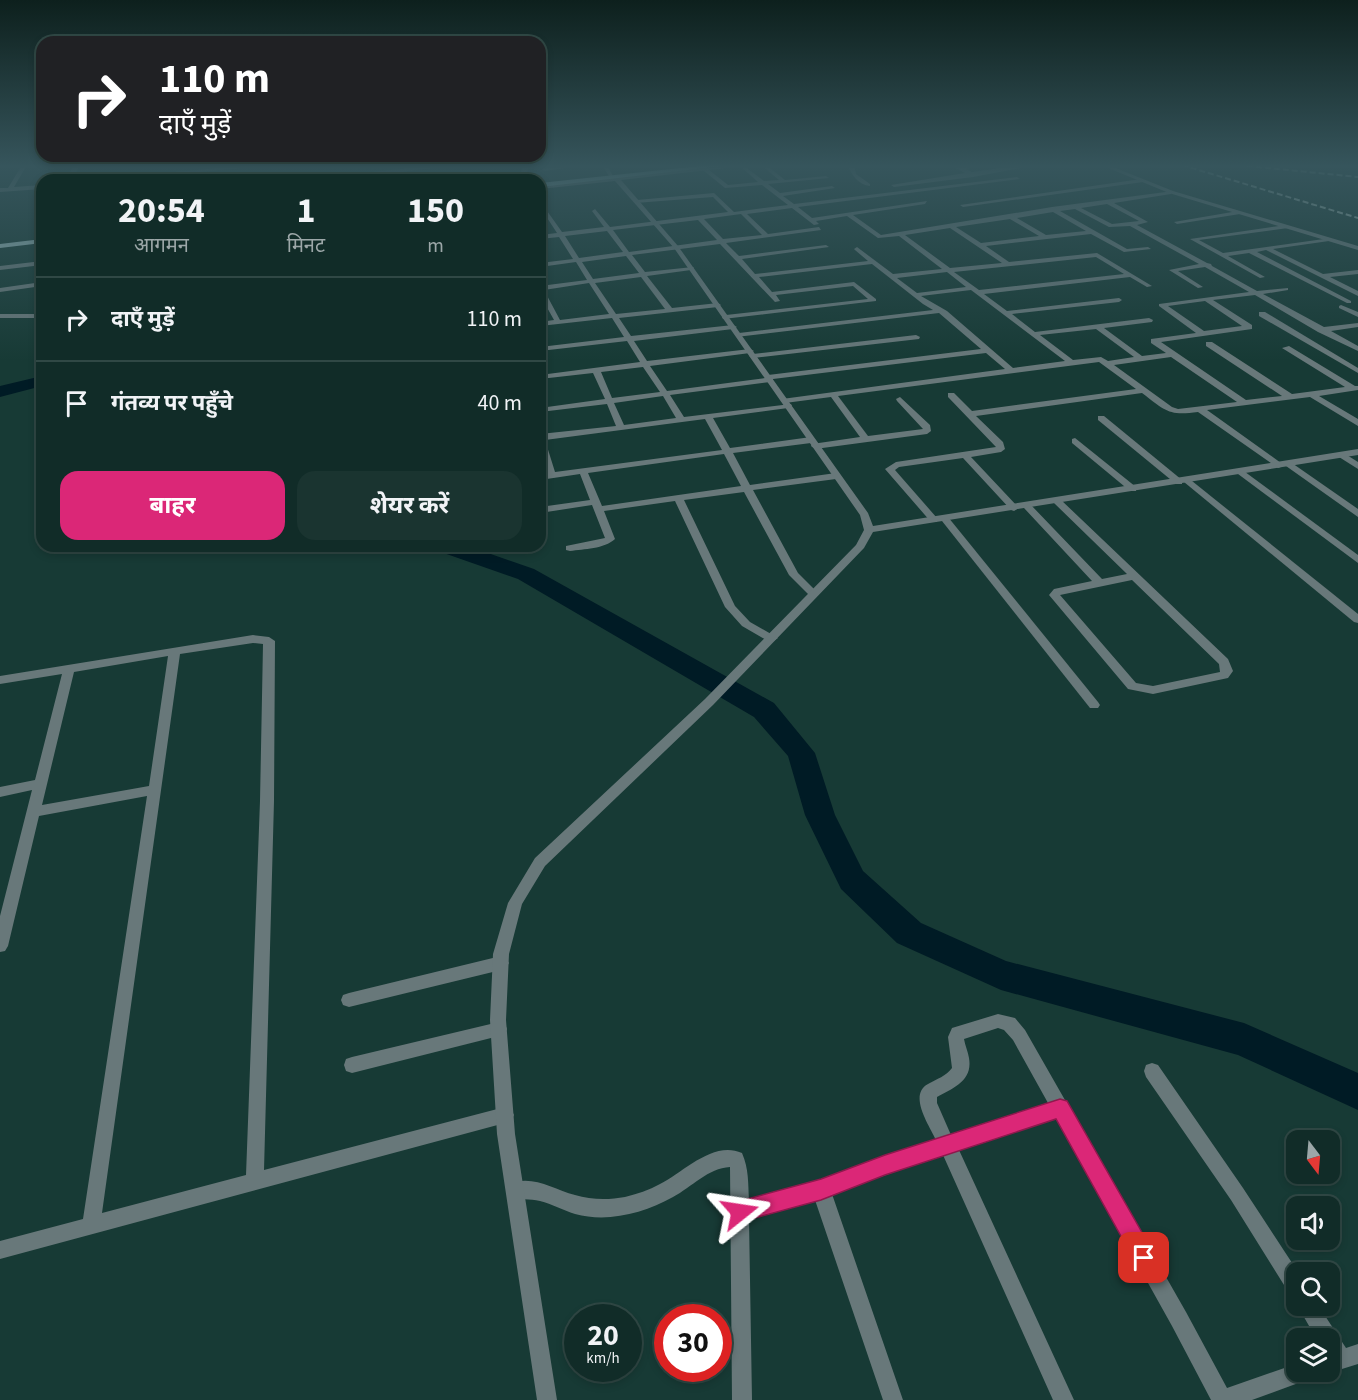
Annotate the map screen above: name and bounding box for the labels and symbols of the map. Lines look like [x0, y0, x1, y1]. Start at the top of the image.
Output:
north arrow [1286, 1130, 1340, 1184]
position arrow [708, 1180, 772, 1244]
pin [1118, 1232, 1169, 1283]
speed limit sign: 30 [654, 1304, 732, 1382]

